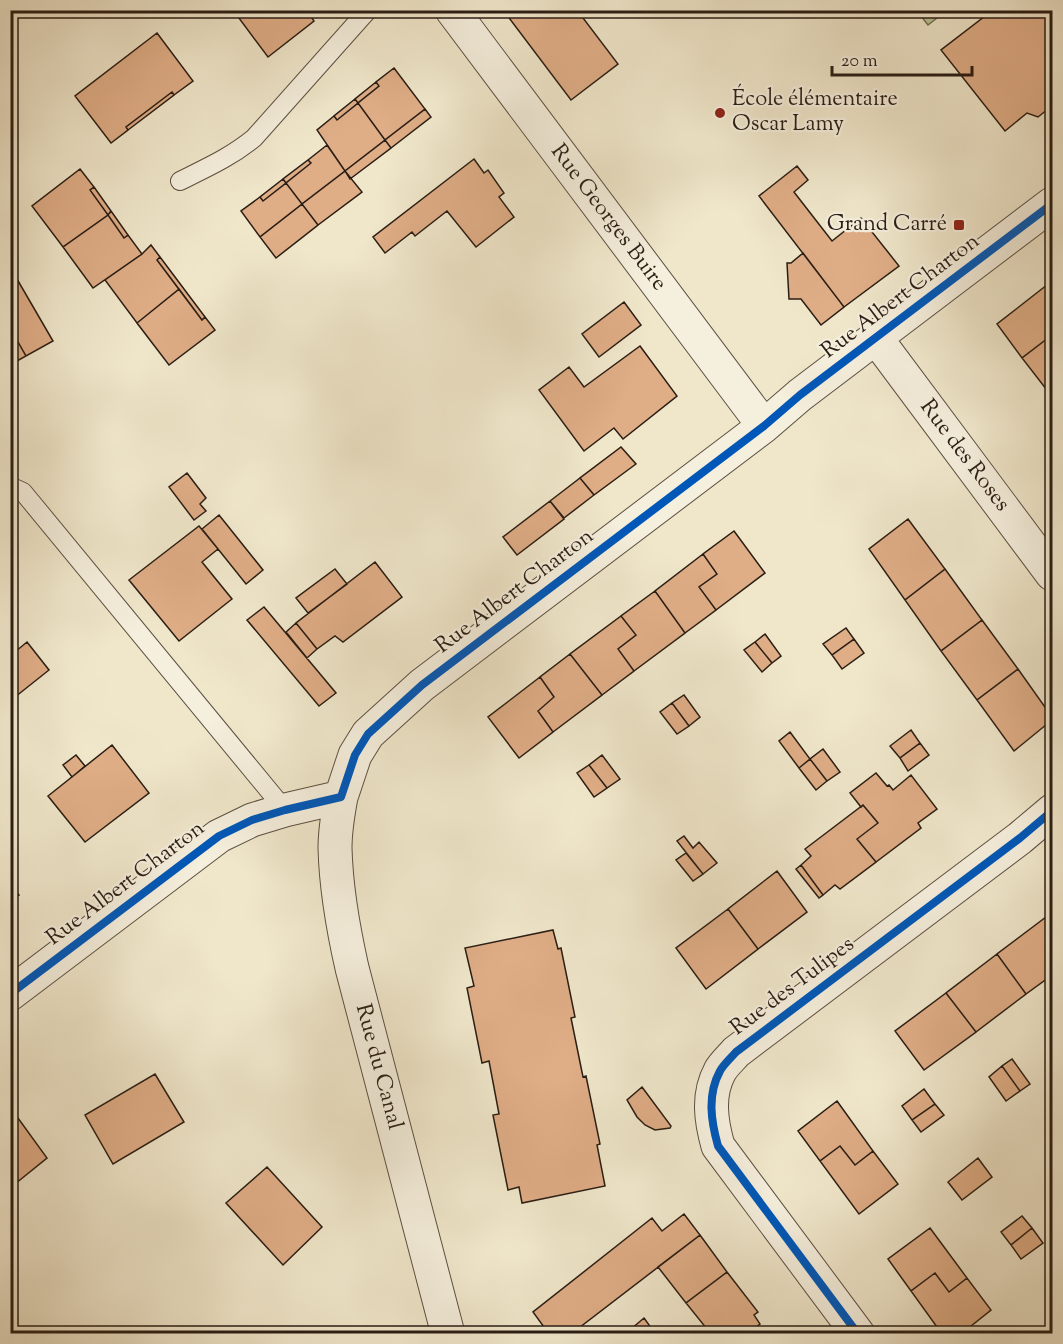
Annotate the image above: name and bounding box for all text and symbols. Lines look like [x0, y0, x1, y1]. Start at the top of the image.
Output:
scale bar [832, 39, 972, 77]
text: 20 m [841, 49, 878, 75]
place label: École élémentaire Oscar Lamy [732, 83, 898, 141]
marker: École élémentaire Oscar Lamy [713, 106, 727, 120]
street label: Rue Georges Buire [542, 138, 674, 298]
place label: Grand Carré [827, 209, 947, 241]
marker: Grand Carré [952, 218, 966, 232]
street label: Rue Albert Charton [815, 227, 987, 367]
street label: Rue des Roses [911, 393, 1017, 519]
street label: Rue Albert Charton [429, 522, 601, 662]
street label: Rue Albert Charton [40, 814, 212, 954]
street label: Rue des Tulipes [724, 930, 862, 1044]
street label: Rue du Canal [346, 1000, 410, 1134]

